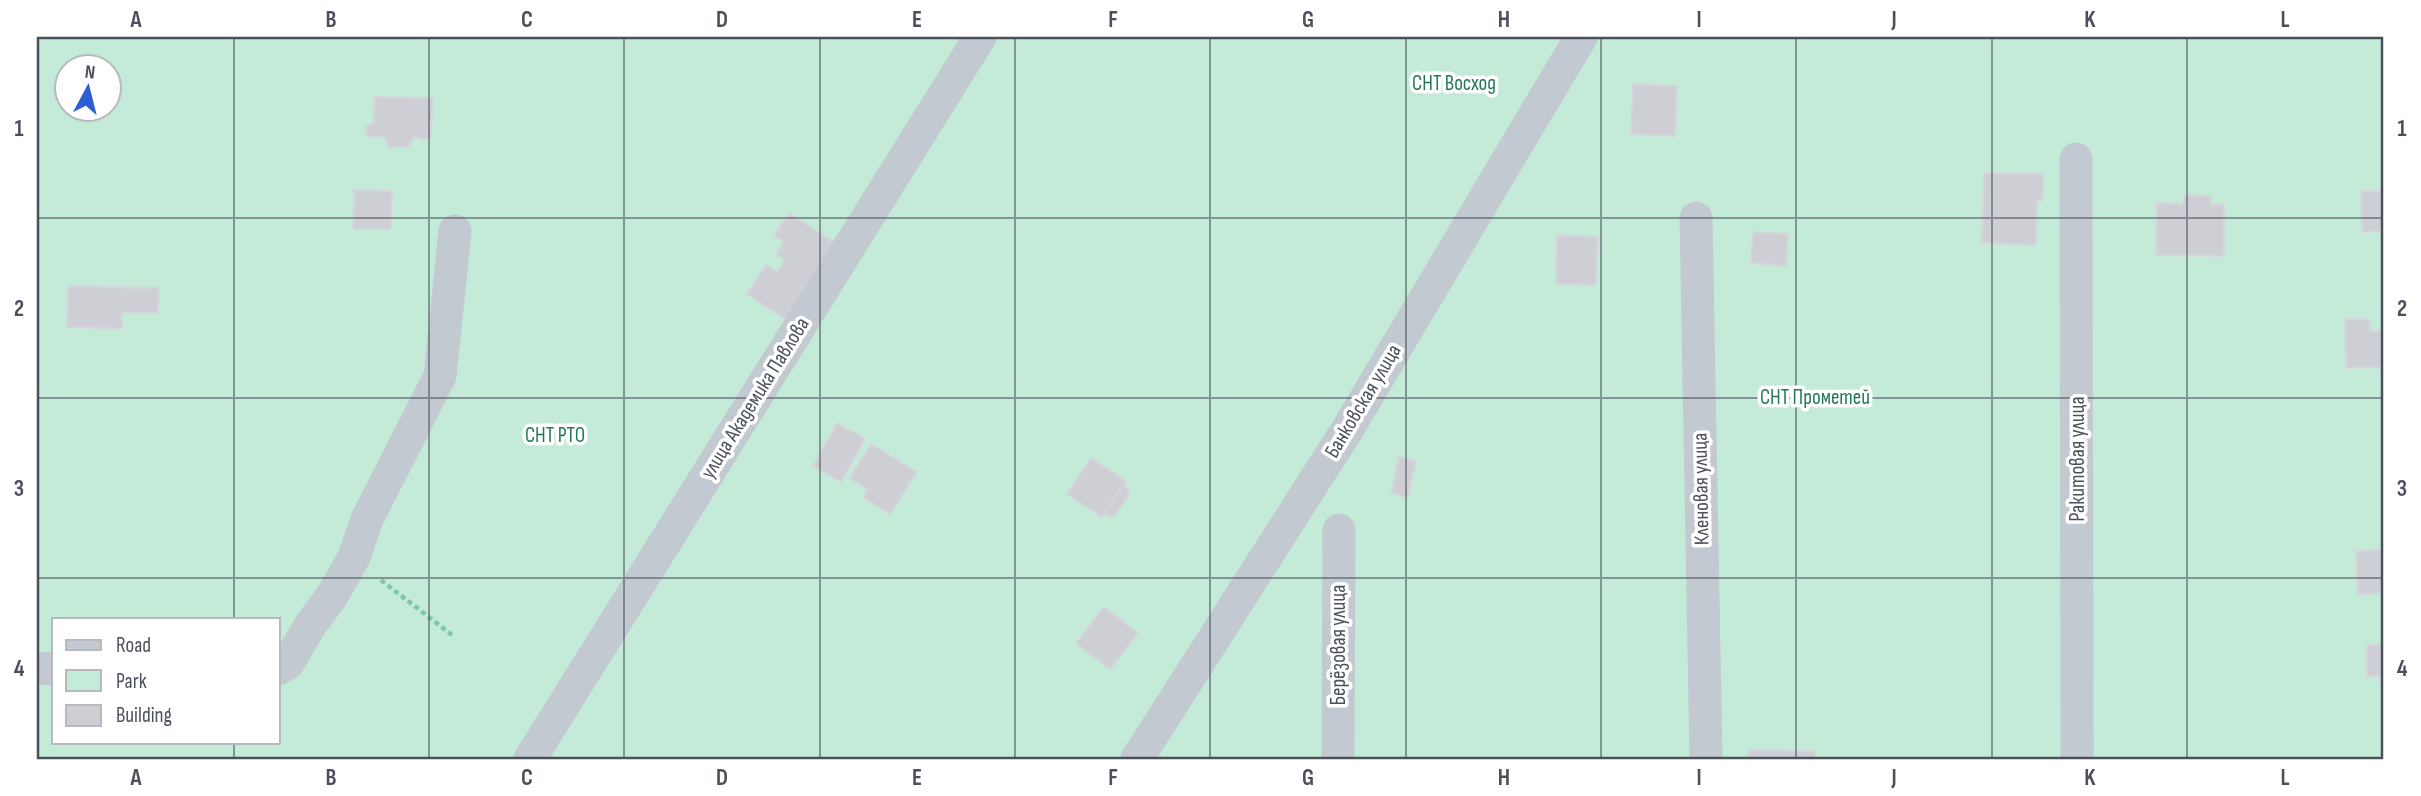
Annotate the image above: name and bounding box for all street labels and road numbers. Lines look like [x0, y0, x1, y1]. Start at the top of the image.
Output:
street label: улица Академика Павлова [695, 313, 815, 483]
street label: Банковская улица [1319, 340, 1407, 462]
street label: Ракитовая улица [2065, 397, 2090, 521]
street label: Кленовая улица [1688, 433, 1714, 545]
street label: Берёзовая улица [1326, 585, 1351, 705]

